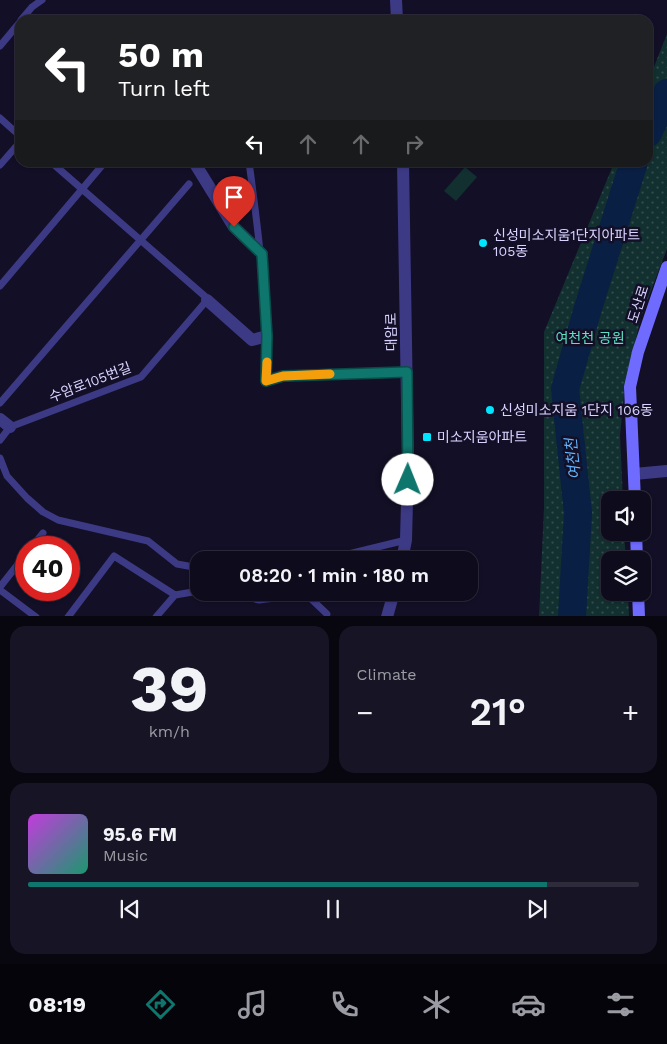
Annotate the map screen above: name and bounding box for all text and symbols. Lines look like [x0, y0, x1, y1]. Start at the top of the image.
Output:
text: 50 m [118, 34, 204, 76]
icon: left [35, 35, 100, 100]
text: Turn left [118, 76, 210, 101]
icon: left [241, 130, 269, 158]
icon: ahead [294, 130, 322, 158]
icon: ahead [347, 130, 375, 158]
icon: right [400, 130, 428, 158]
pin [213, 176, 255, 227]
icon: arrive [220, 183, 248, 211]
place label: 신성미소지움1단지아파트 105동 [493, 227, 640, 259]
marker: 신성미소지움1단지아파트 105동 [477, 237, 489, 249]
street label: 도산로 [624, 283, 652, 325]
street label: 대암로 [383, 312, 399, 351]
park label: 여천천 공원 [555, 330, 625, 346]
street label: 수암로105번길 [47, 359, 133, 405]
place label: 신성미소지움 1단지 106동 [500, 402, 653, 418]
marker: 신성미소지움 1단지 106동 [484, 404, 496, 416]
place label: 미소지움아파트 [437, 429, 527, 445]
marker: 미소지움아파트 [421, 431, 433, 443]
water label: 여천천 [562, 435, 584, 481]
position arrow [381, 453, 433, 505]
map controls [601, 491, 651, 601]
button: sound [601, 491, 651, 541]
speed limit sign: 40 [15, 536, 80, 601]
button: layers [601, 551, 651, 601]
text: 08:20 · 1 min · 180 m [239, 564, 429, 587]
text: 39 [130, 651, 209, 727]
text: Climate [357, 665, 417, 684]
text: 21° [469, 690, 526, 734]
text: − [357, 696, 373, 729]
text: + [622, 696, 639, 729]
text: km/h [149, 722, 190, 741]
text: 95.6 FM [103, 823, 177, 846]
text: Music [103, 846, 148, 865]
icon: previous [116, 895, 144, 923]
icon: pause [319, 895, 347, 923]
icon: next [523, 895, 551, 923]
icon: directions [143, 987, 178, 1022]
icon: music [235, 987, 270, 1022]
icon: phone [327, 987, 362, 1022]
icon: climate [419, 987, 454, 1022]
icon: car [511, 987, 546, 1022]
icon: filters [603, 987, 638, 1022]
text: 08:19 [29, 992, 86, 1017]

